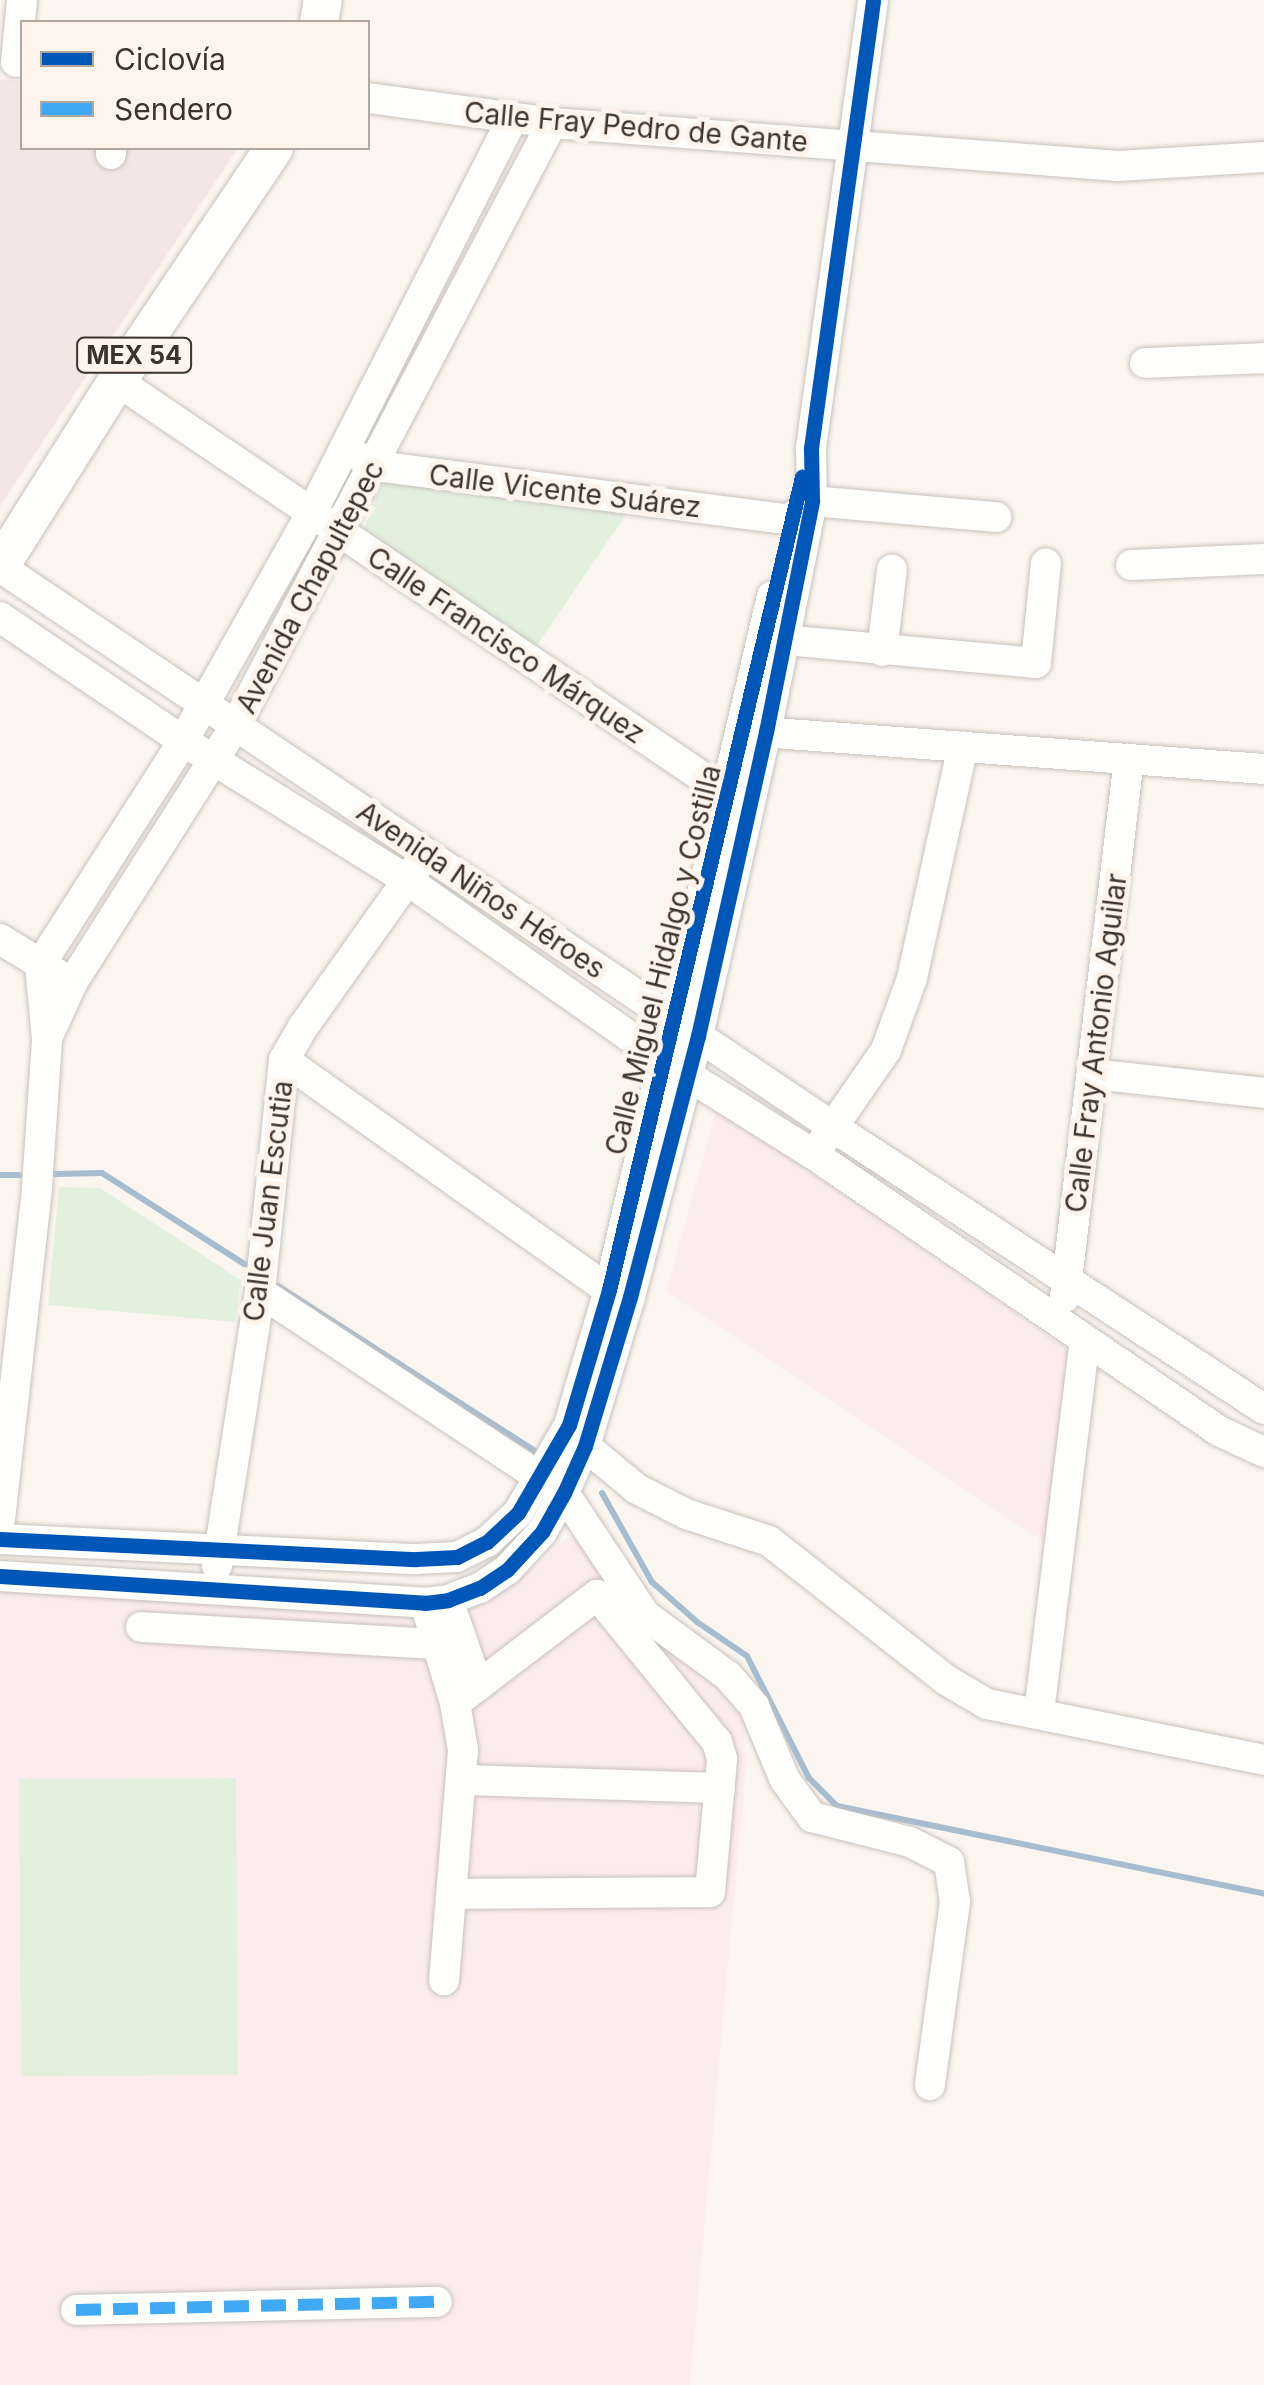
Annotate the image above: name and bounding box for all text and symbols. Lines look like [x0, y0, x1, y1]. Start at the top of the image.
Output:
legend [20, 20, 370, 150]
text: Ciclovía [114, 41, 226, 77]
text: Sendero [114, 91, 233, 127]
street label: Calle Fray Pedro de Gante [463, 95, 809, 159]
road number: MEX 54 [74, 335, 194, 375]
street label: Avenida Chapultepec [229, 455, 391, 719]
street label: Calle Vicente Suárez [427, 458, 703, 524]
street label: Calle Francisco Márquez [361, 540, 651, 750]
street label: Calle Miguel Hidalgo y Costilla [598, 762, 728, 1158]
street label: Avenida Niños Héroes [351, 794, 611, 986]
street label: Calle Fray Antonio Aguilar [1059, 871, 1133, 1215]
street label: Calle Juan Escutia [237, 1079, 299, 1323]

